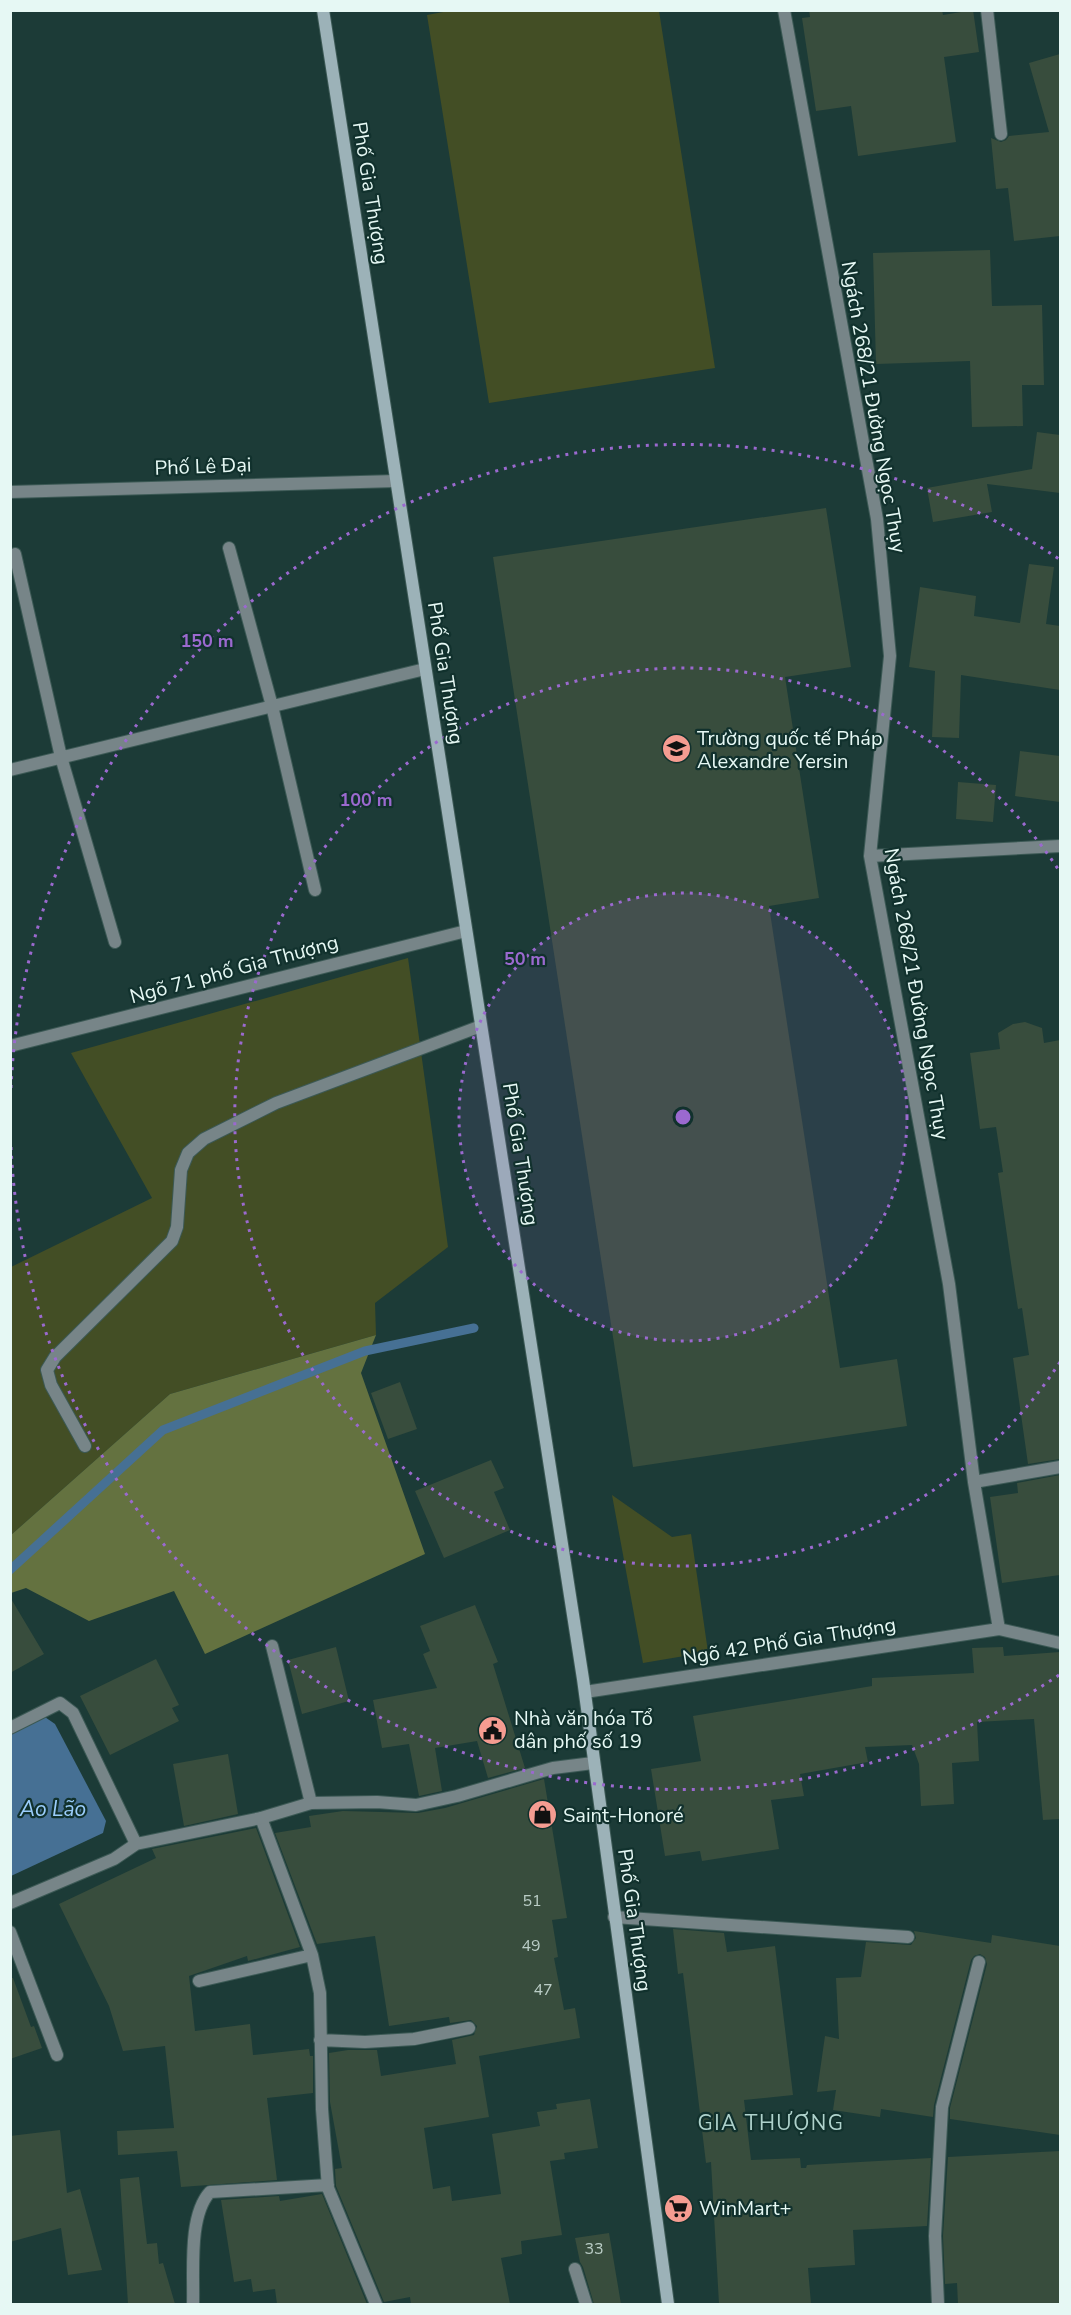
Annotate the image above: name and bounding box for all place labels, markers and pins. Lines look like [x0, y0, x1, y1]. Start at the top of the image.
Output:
place label: Trường quốc tế Pháp Alexandre Yersin [697, 725, 883, 775]
school or university icon: Trường quốc tế Pháp Alexandre Yersin [660, 733, 692, 765]
centre of rings [673, 1107, 693, 1127]
place label: Nhà văn hóa Tổ dân phố số 19 [514, 1705, 653, 1755]
public building icon: Nhà văn hóa Tổ dân phố số 19 [477, 1714, 509, 1746]
shop icon: Saint-Honoré [526, 1799, 558, 1831]
place label: Saint-Honoré [563, 1802, 684, 1829]
supermarket icon: WinMart+ [662, 2192, 694, 2224]
place label: WinMart+ [699, 2195, 791, 2222]

